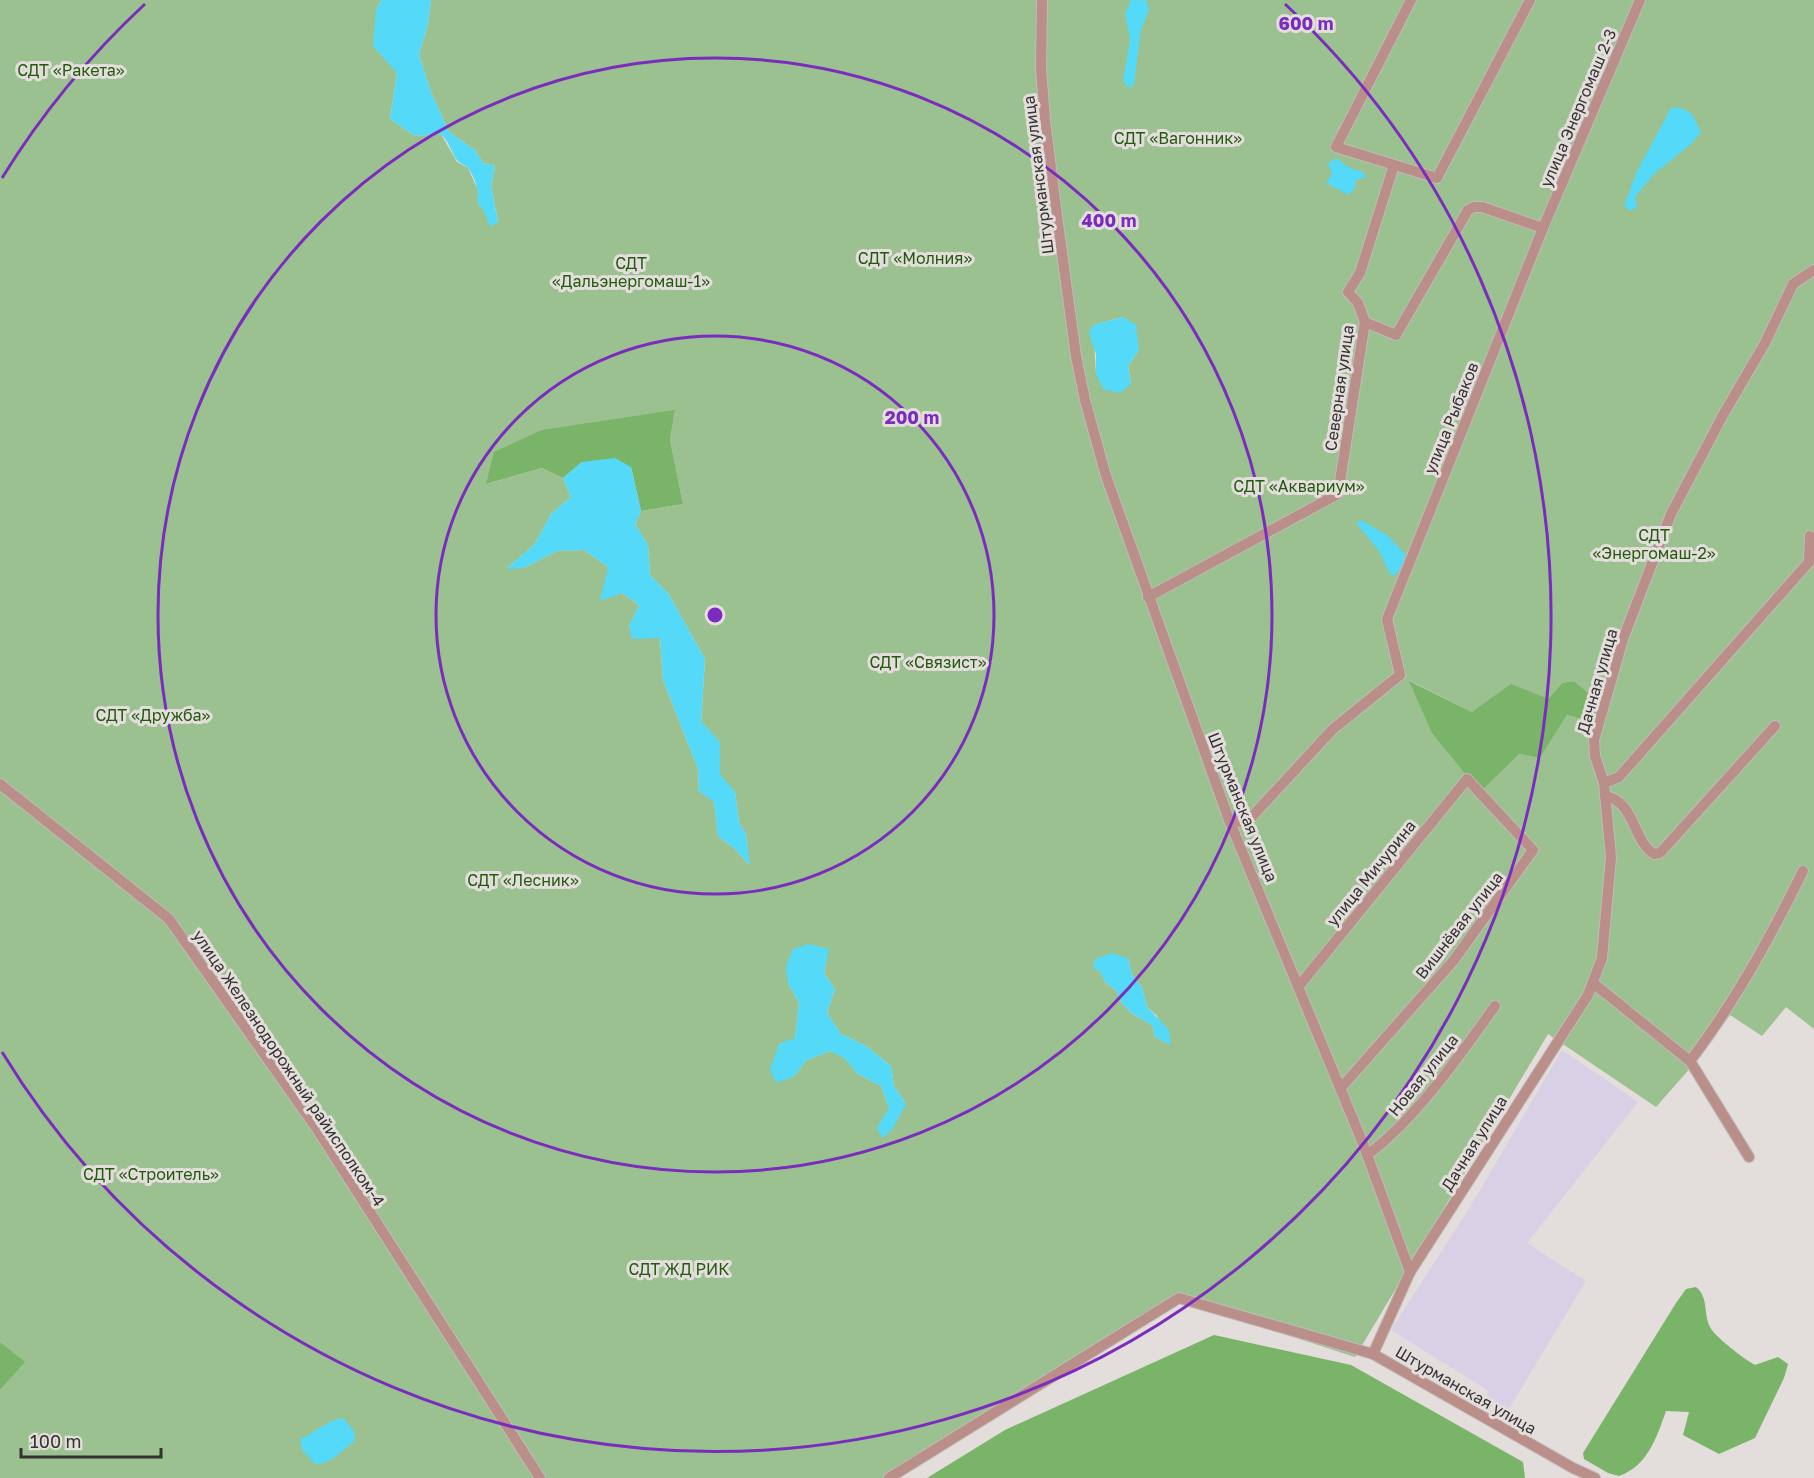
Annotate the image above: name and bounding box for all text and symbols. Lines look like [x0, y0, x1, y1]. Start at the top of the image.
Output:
text: 600 m [1278, 12, 1334, 34]
street label: улица Энергомаш 2-3 [1536, 26, 1620, 190]
park label: СДТ «Ракета» [17, 60, 125, 80]
street label: Штурманская улица [1018, 95, 1058, 255]
park label: СДТ «Вагонник» [1114, 128, 1242, 148]
text: 400 m [1082, 209, 1136, 231]
park label: СДТ «Молния» [858, 248, 972, 268]
park label: СДТ «Дальэнергомаш-1» [552, 253, 710, 291]
street label: Северная улица [1320, 324, 1358, 452]
street label: улица Рыбаков [1419, 359, 1483, 477]
text: 200 m [885, 406, 939, 428]
park label: СДТ «Аквариум» [1233, 476, 1365, 496]
park label: СДТ «Энергомаш-2» [1592, 525, 1716, 563]
centre of rings [705, 605, 725, 625]
street label: Дачная улица [1572, 626, 1622, 736]
park label: СДТ «Связист» [869, 652, 987, 672]
park label: СДТ «Дружба» [96, 705, 211, 725]
street label: Штурманская улица [1204, 729, 1282, 885]
street label: улица Мичурина [1322, 816, 1420, 930]
street label: Вишнёвая улица [1411, 867, 1507, 983]
park label: СДТ «Лесник» [467, 870, 579, 890]
street label: улица Железнодорожный райисполком-4 [189, 926, 389, 1210]
street label: Новая улица [1384, 1030, 1462, 1120]
street label: Дачная улица [1437, 1092, 1511, 1194]
park label: СДТ «Строитель» [83, 1164, 219, 1184]
park label: СДТ ЖД РИК [629, 1259, 729, 1279]
street label: Штурманская улица [1392, 1341, 1540, 1439]
scale bar [21, 1421, 160, 1459]
text: 100 m [30, 1430, 81, 1452]

